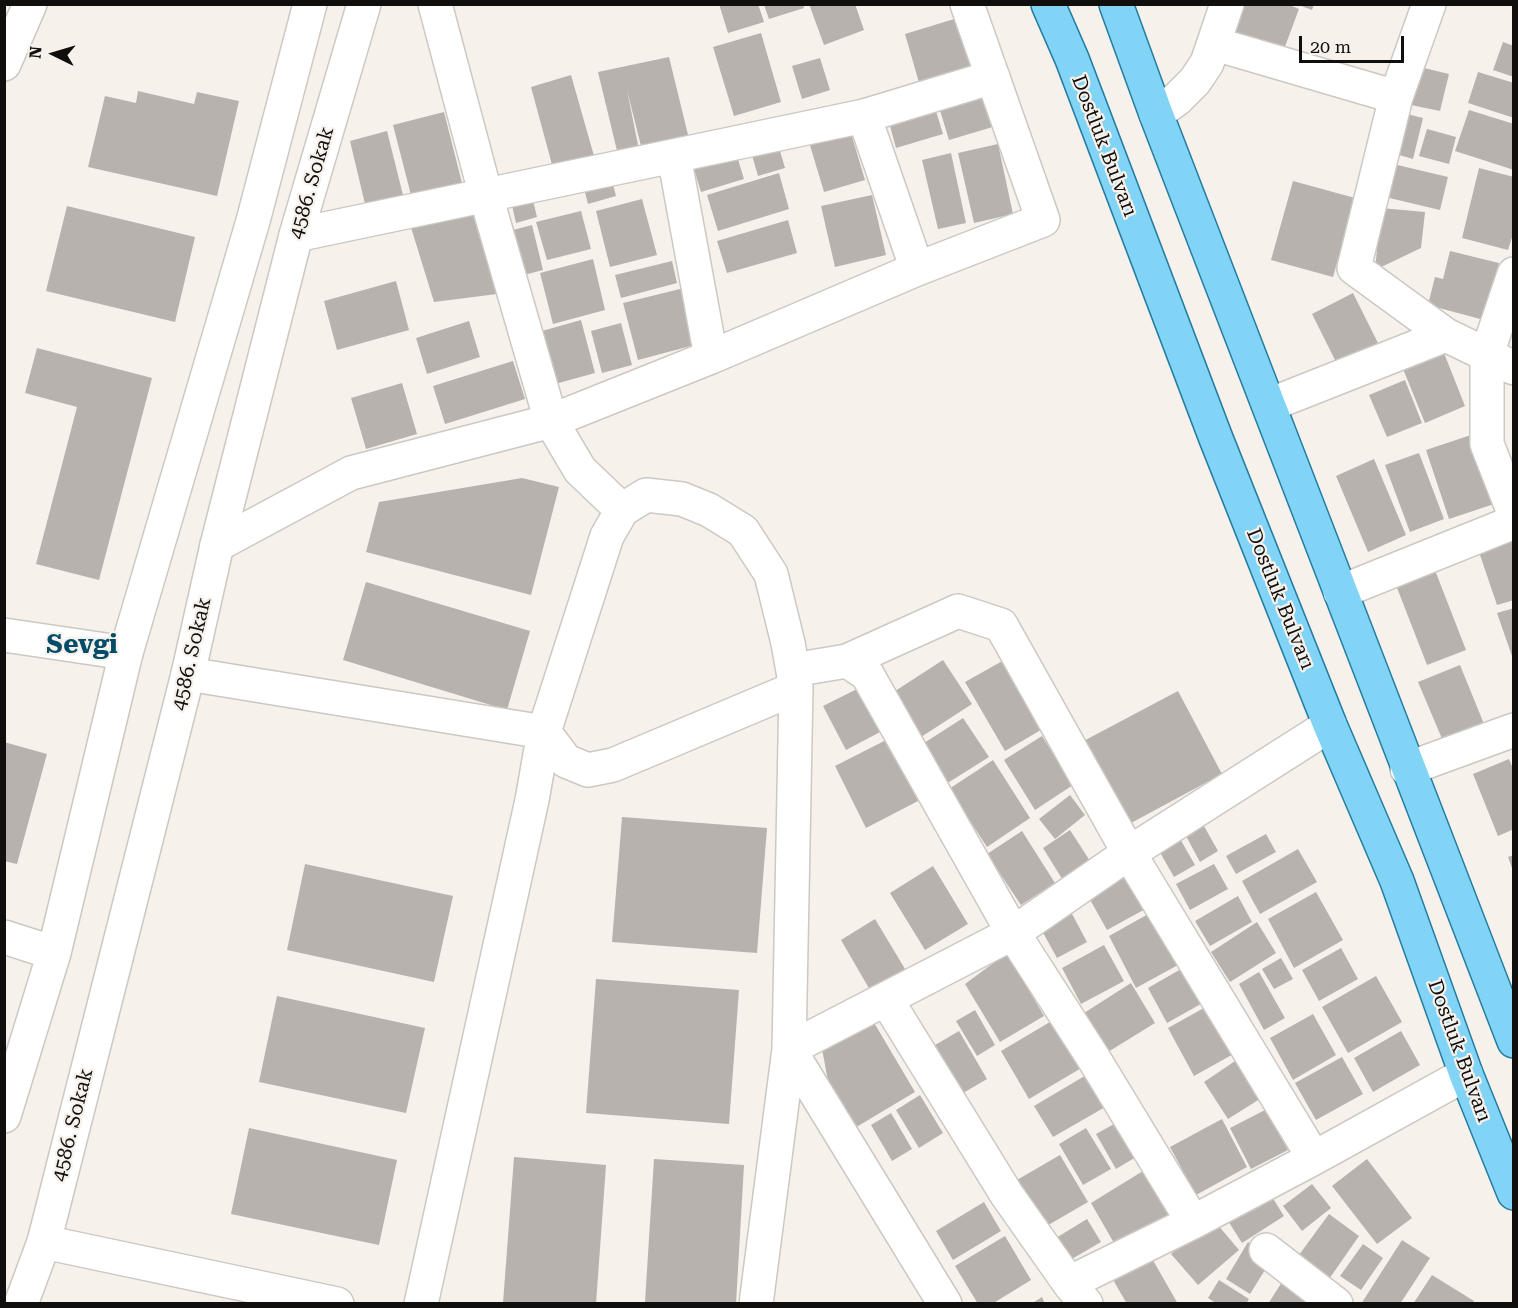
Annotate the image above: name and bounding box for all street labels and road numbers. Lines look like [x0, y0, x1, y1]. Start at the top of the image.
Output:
street label: Dostluk Bulvarı [1066, 72, 1142, 220]
street label: 4586. Sokak [285, 124, 339, 242]
street label: Dostluk Bulvarı [1241, 525, 1319, 673]
street label: 4586. Sokak [167, 595, 217, 713]
street label: Dostluk Bulvarı [1422, 977, 1496, 1125]
street label: 4586. Sokak [47, 1066, 99, 1184]

